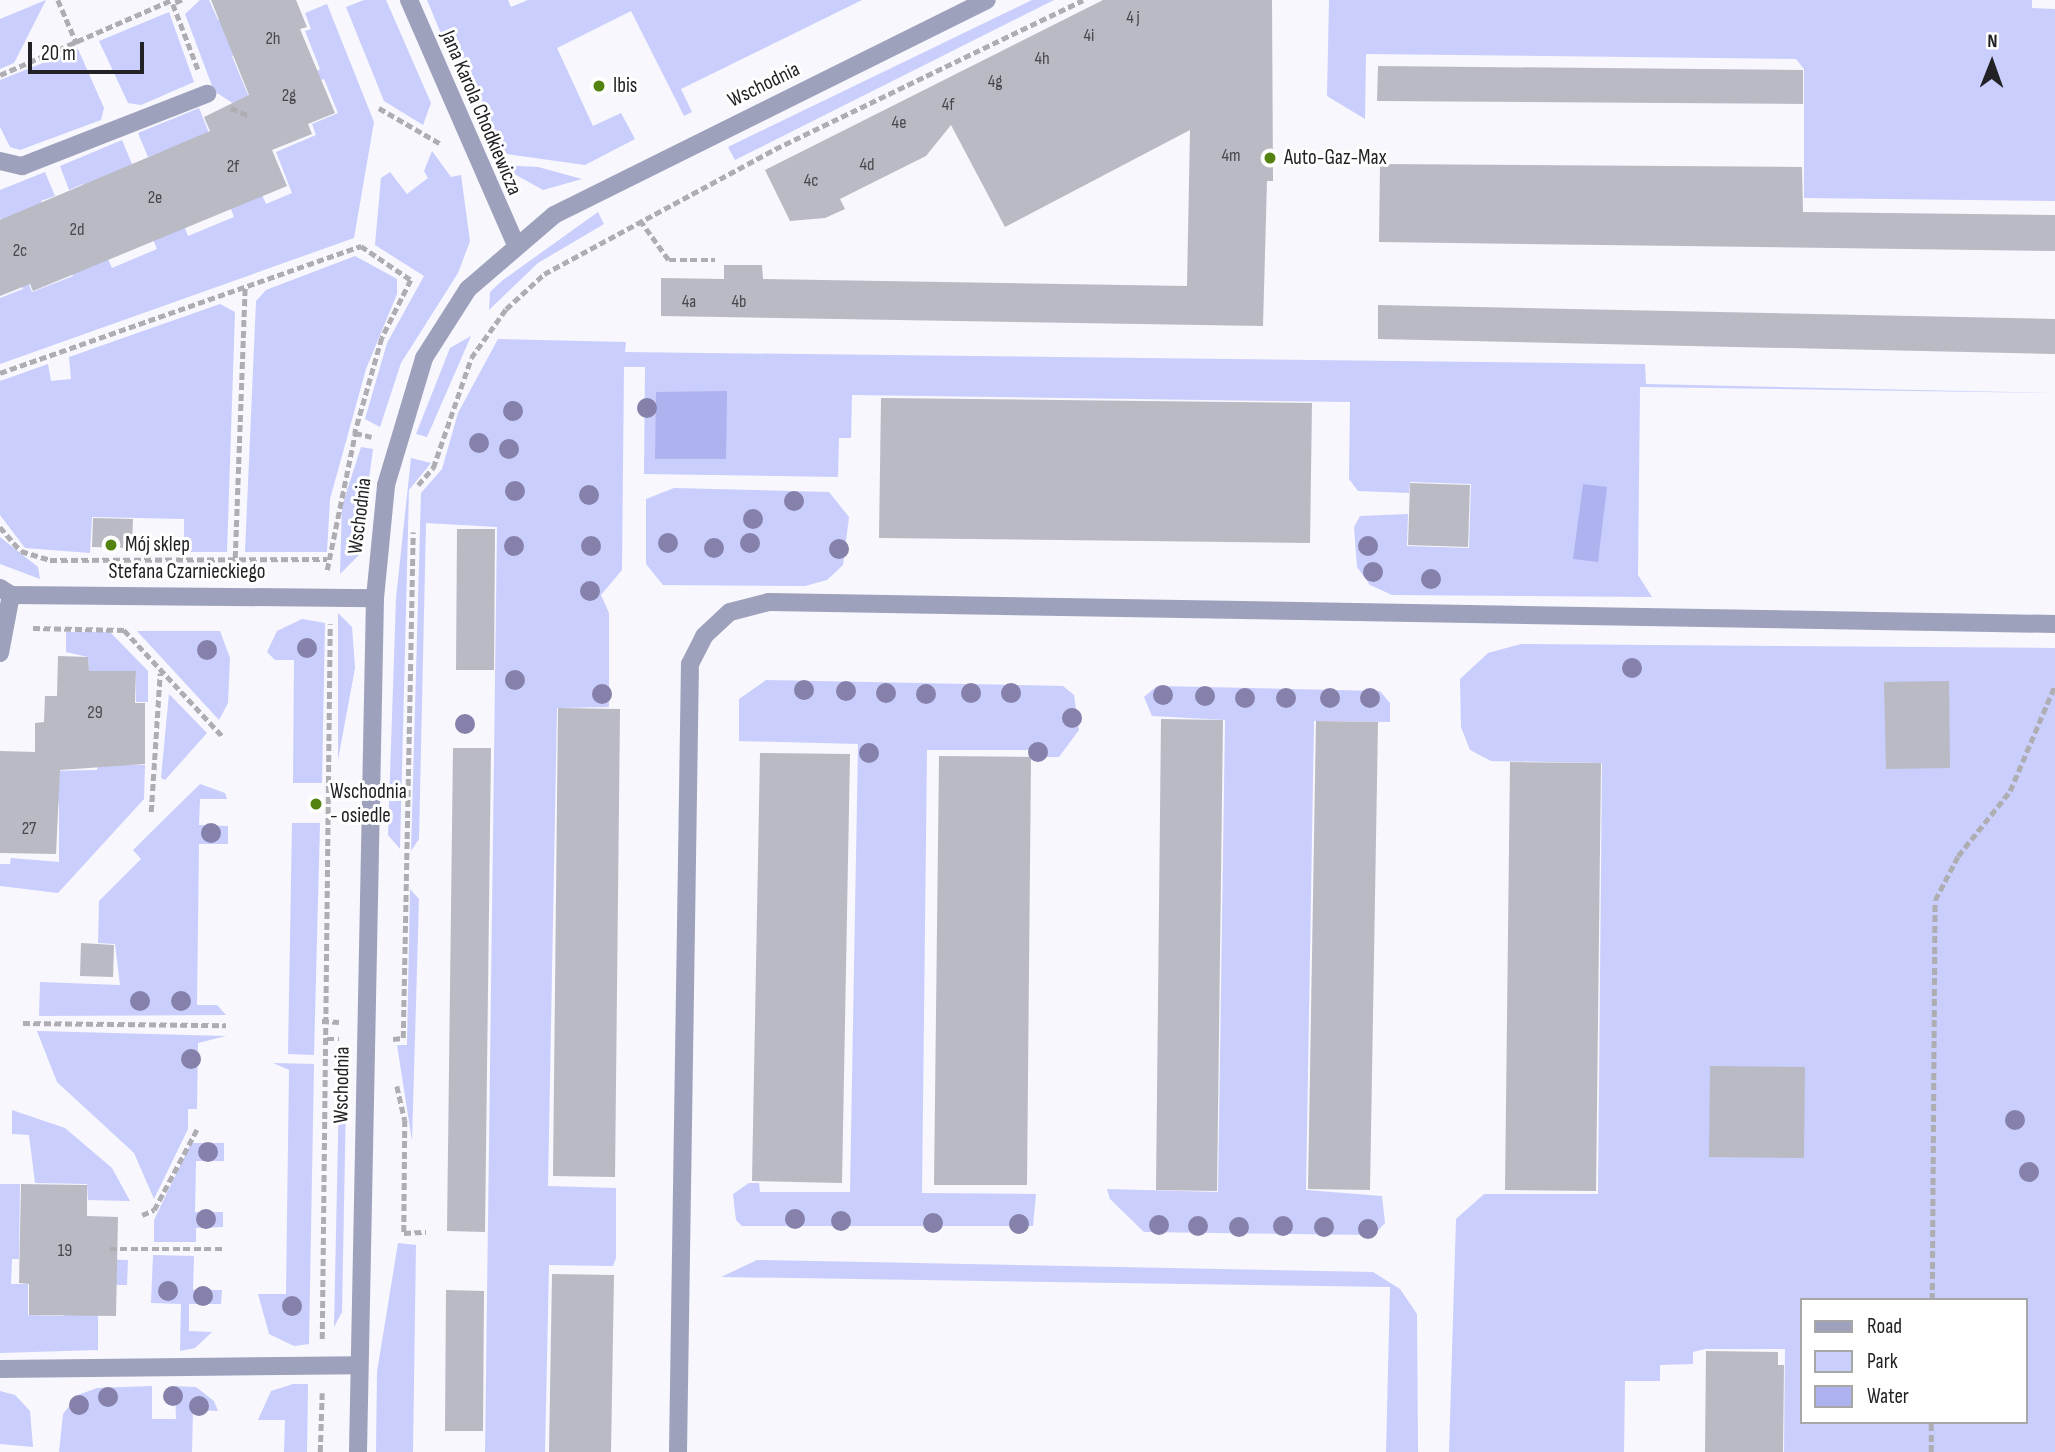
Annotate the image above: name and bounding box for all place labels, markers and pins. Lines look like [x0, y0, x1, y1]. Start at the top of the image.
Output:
place label: Ibis [613, 73, 637, 99]
marker: Ibis [591, 78, 607, 94]
place label: Auto-Gaz-Max [1284, 145, 1387, 171]
marker: Auto-Gaz-Max [1262, 150, 1278, 166]
place label: Mój sklep [125, 532, 190, 558]
marker: Mój sklep [103, 537, 119, 553]
place label: Wschodnia - osiedle [330, 779, 407, 829]
marker: Wschodnia - osiedle [308, 796, 324, 812]

